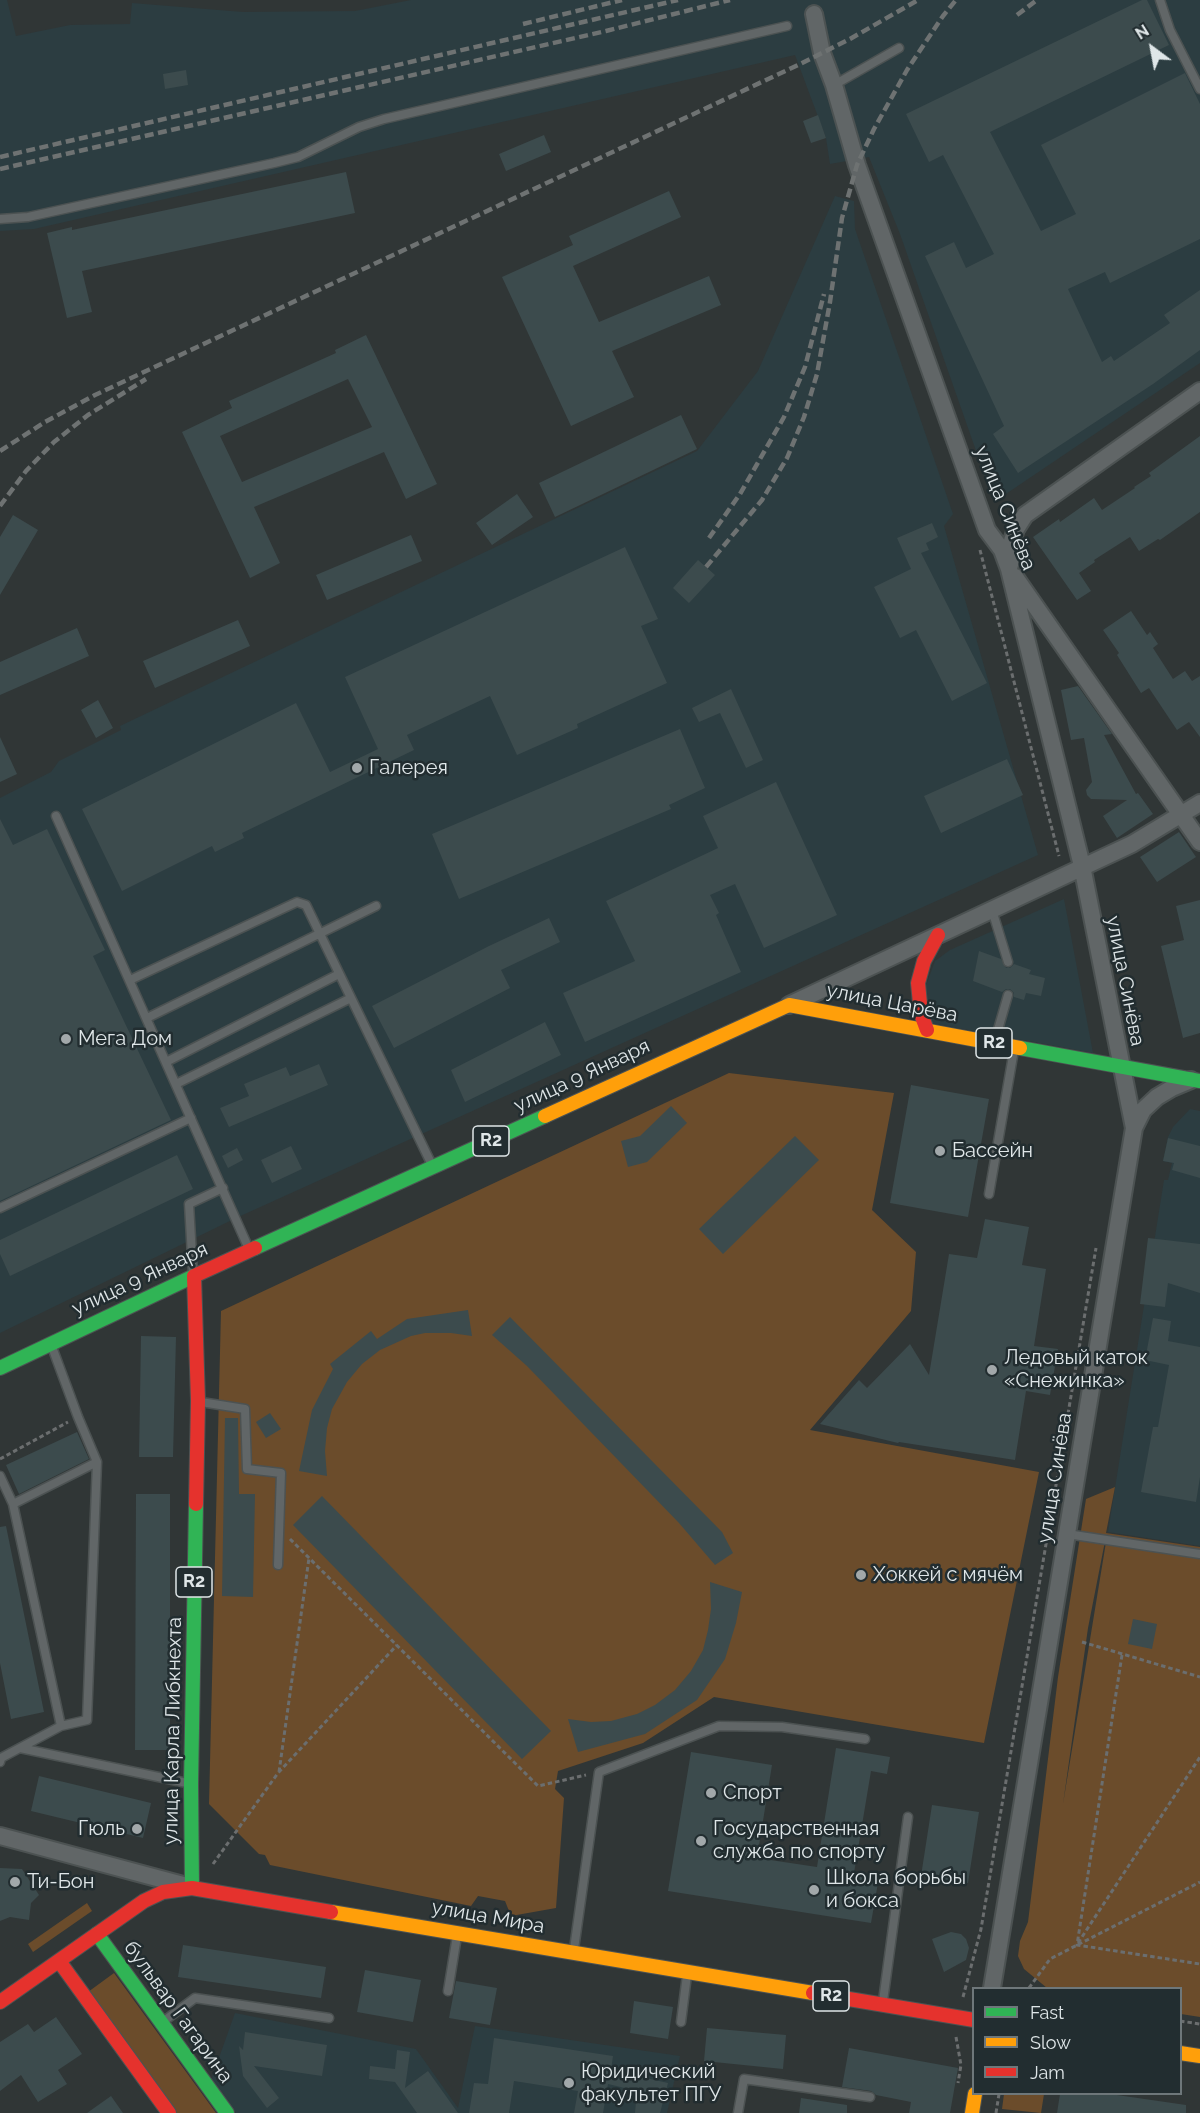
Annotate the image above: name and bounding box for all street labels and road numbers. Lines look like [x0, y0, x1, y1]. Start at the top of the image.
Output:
street label: улица Синёва [969, 442, 1041, 574]
street label: улица Синёва [1101, 914, 1149, 1048]
street label: улица Царёва [824, 979, 960, 1027]
road number: R2 [976, 1028, 1012, 1058]
street label: улица 9 Января [510, 1034, 654, 1118]
road number: R2 [473, 1126, 509, 1156]
street label: улица 9 Января [68, 1237, 212, 1321]
street label: улица Синёва [1033, 1411, 1077, 1545]
road number: R2 [176, 1567, 212, 1597]
street label: улица Карла Либкнехта [159, 1617, 187, 1845]
street label: улица Мира [430, 1895, 546, 1939]
street label: бульвар Гагарина [118, 1936, 238, 2088]
road number: R2 [813, 1981, 849, 2011]

